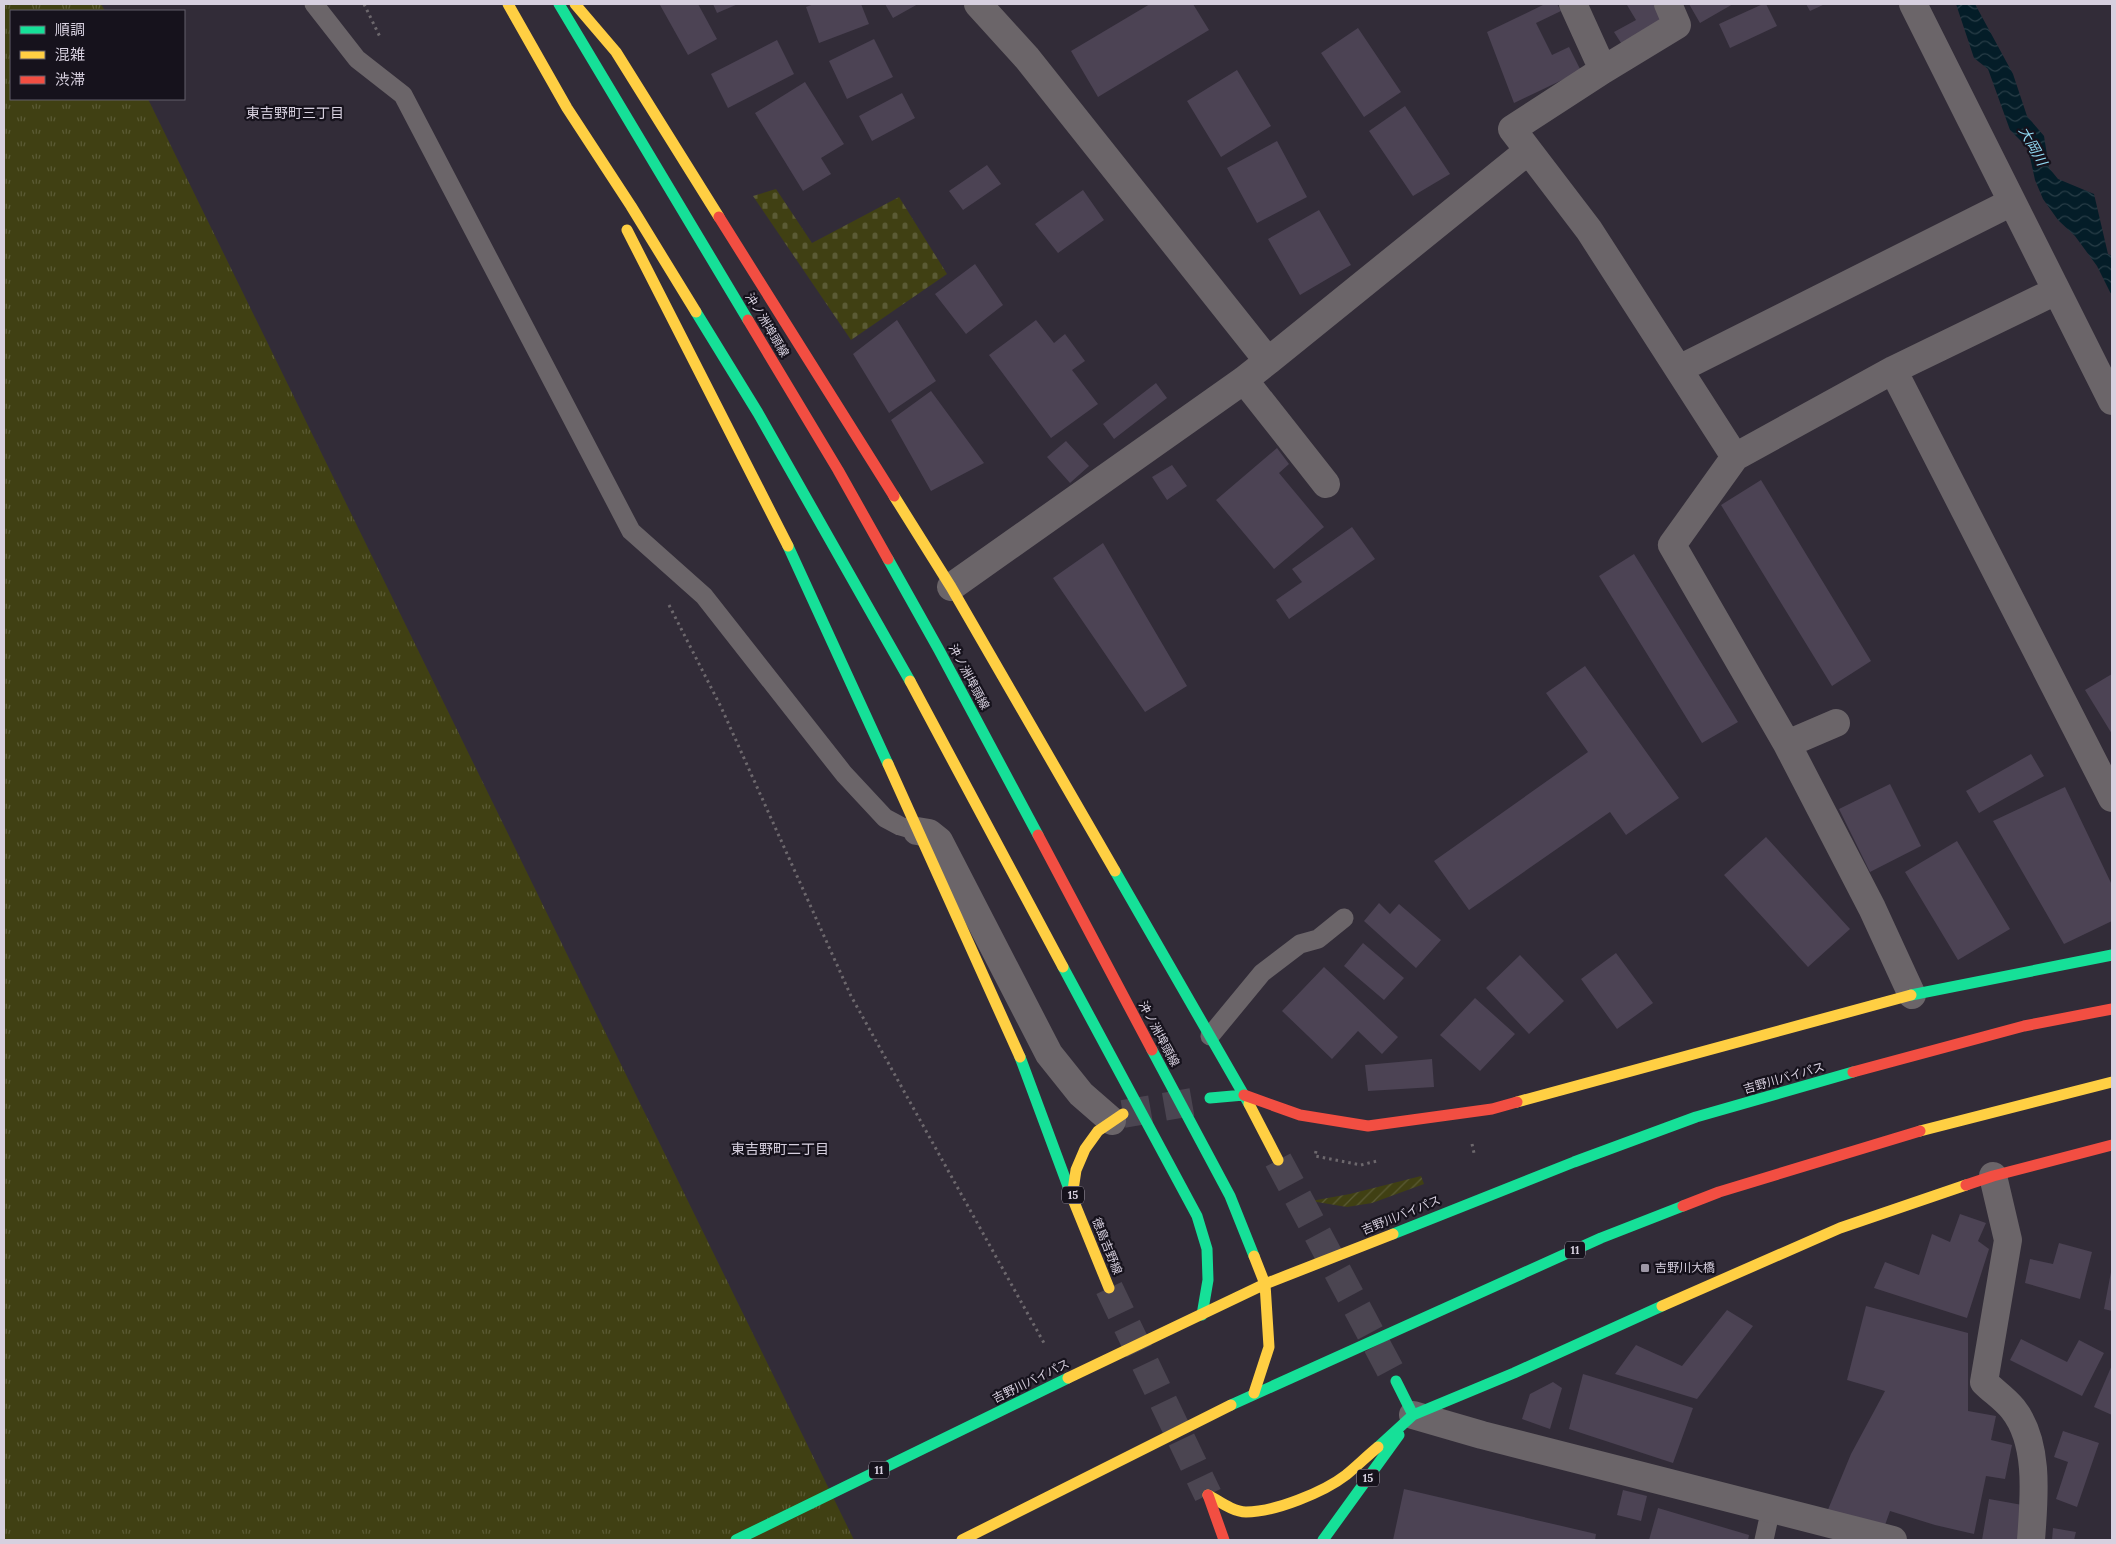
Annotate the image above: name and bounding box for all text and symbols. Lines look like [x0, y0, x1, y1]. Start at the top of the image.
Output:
legend [10, 10, 185, 100]
text: 順調 [55, 20, 85, 39]
text: 混雑 [55, 45, 85, 64]
text: 渋滞 [55, 70, 85, 89]
district label: 東吉野町三丁目 [246, 104, 344, 122]
water label: 大岡川 [2015, 123, 2052, 170]
street label: 沖ノ洲埠頭線 [742, 290, 792, 359]
street label: 沖ノ洲埠頭線 [946, 641, 993, 712]
street label: 沖ノ洲埠頭線 [1136, 998, 1183, 1069]
street label: 吉野川バイパス [1742, 1059, 1826, 1096]
district label: 東吉野町二丁目 [731, 1140, 829, 1158]
road number: 15 [1062, 1186, 1084, 1204]
street label: 吉野川バイパス [1359, 1192, 1442, 1237]
street label: 徳島吉野線 [1089, 1215, 1126, 1276]
road number: 11 [1565, 1242, 1585, 1258]
place label: 吉野川大橋 [1655, 1260, 1715, 1275]
marker: 吉野川大橋 [1639, 1262, 1651, 1274]
street label: 吉野川バイパス [990, 1355, 1072, 1406]
road number: 11 [869, 1462, 889, 1478]
road number: 15 [1357, 1470, 1379, 1486]

